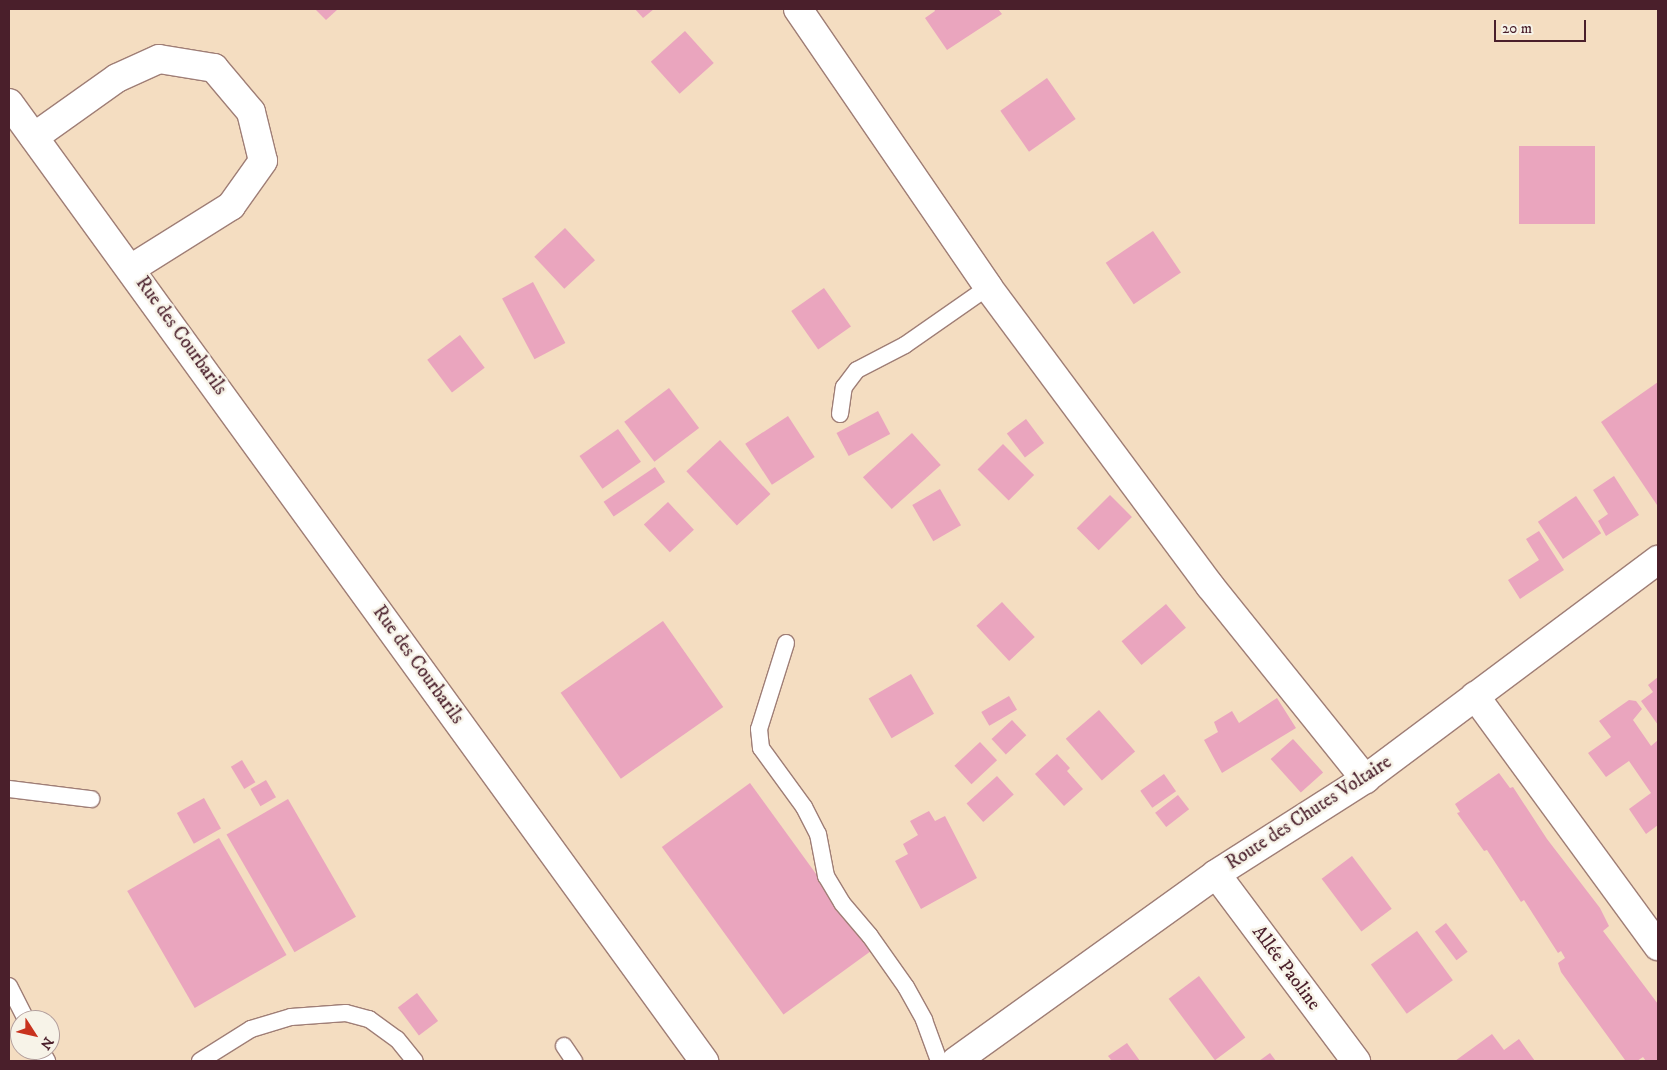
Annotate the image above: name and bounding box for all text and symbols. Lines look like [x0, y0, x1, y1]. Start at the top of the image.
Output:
scale bar [1497, 10, 1590, 42]
text: 20 m [1502, 19, 1532, 38]
street label: Rue des Courbarils [130, 272, 232, 400]
street label: Rue des Courbarils [367, 601, 469, 729]
street label: Route des Chutes Voltaire [1222, 751, 1396, 875]
street label: Allée Paoline [1247, 921, 1325, 1015]
north arrow [10, 1010, 60, 1060]
text: N [36, 1033, 57, 1053]

